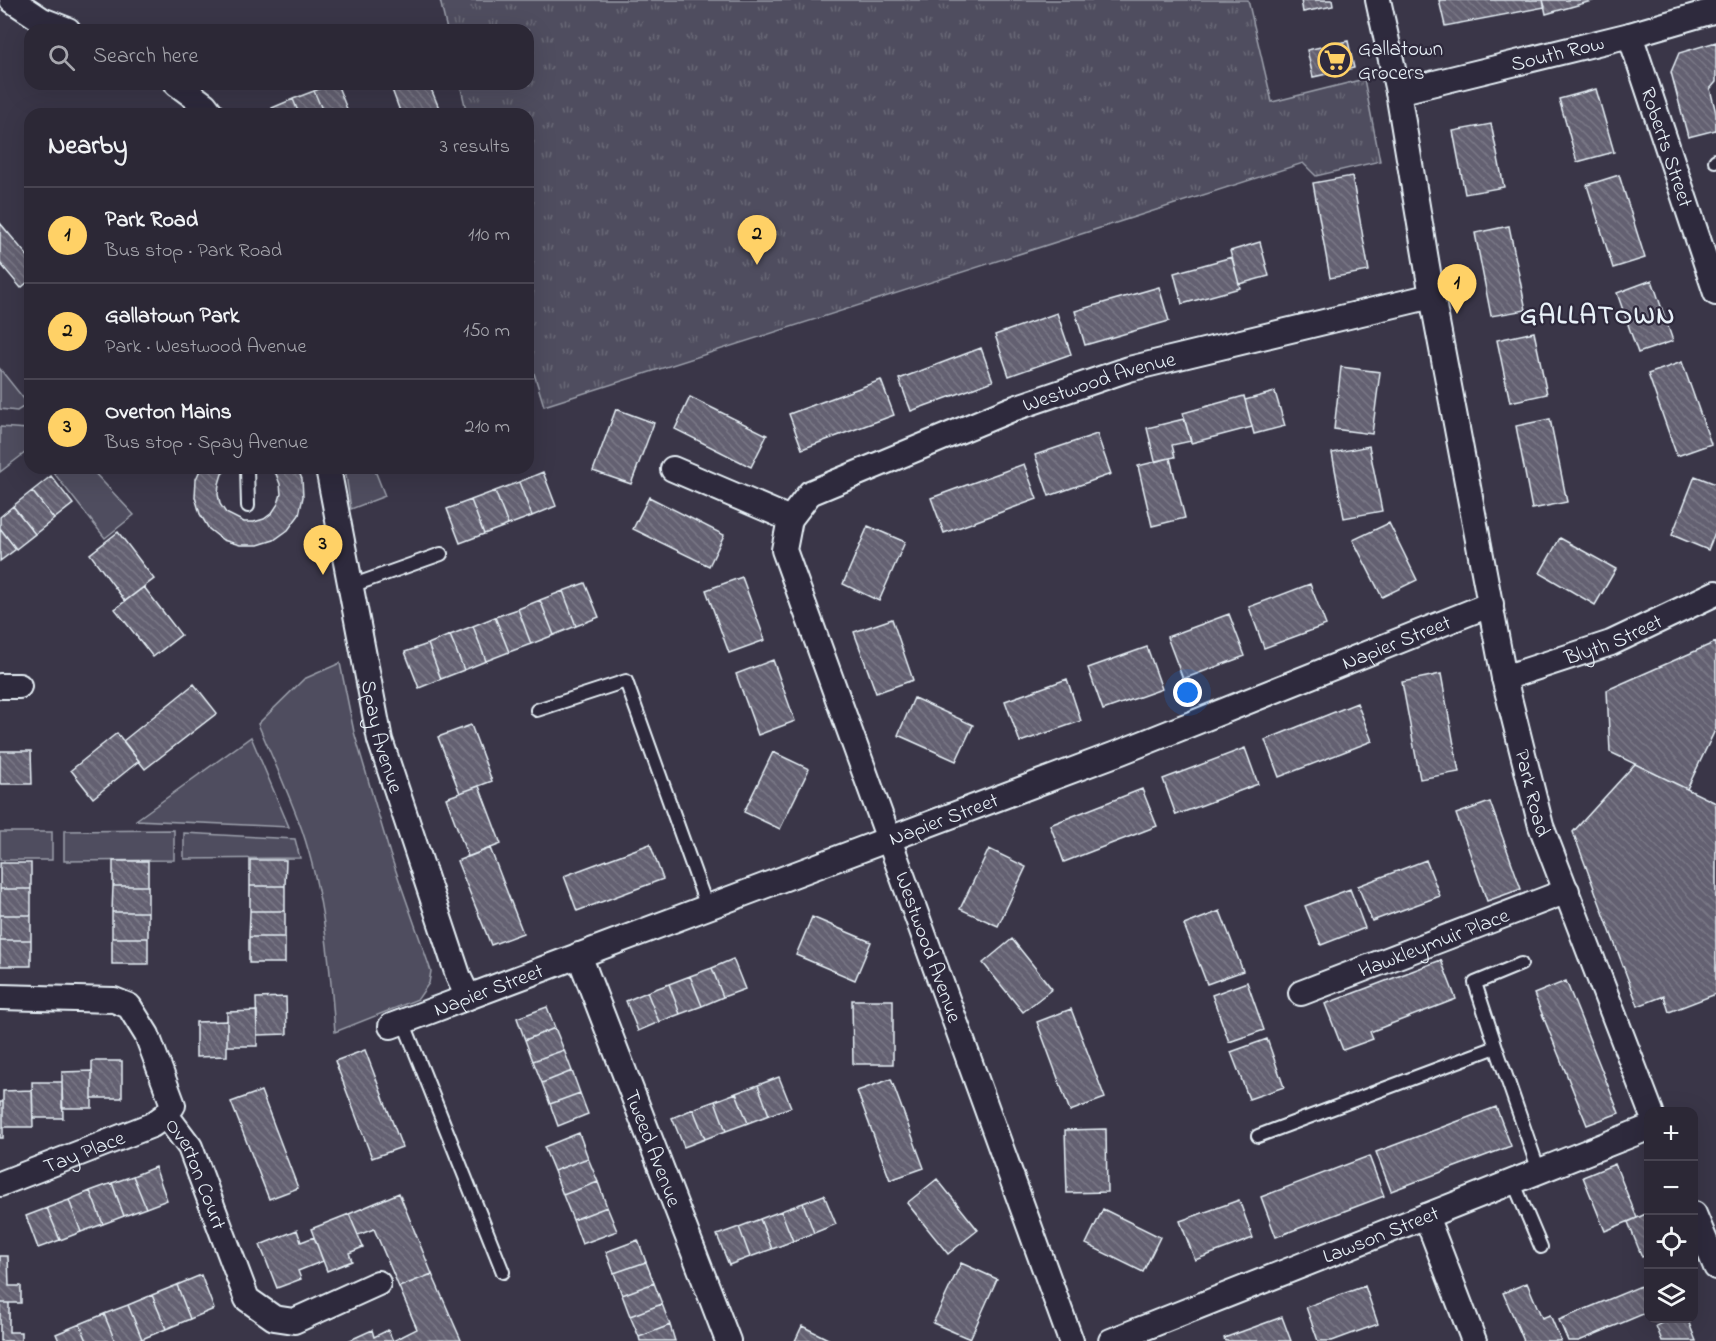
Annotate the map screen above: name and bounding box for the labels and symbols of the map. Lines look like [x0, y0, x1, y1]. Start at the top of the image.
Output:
street label: South Row [1508, 29, 1607, 81]
place label: Gallatown Grocers [1358, 35, 1443, 89]
supermarket icon: Gallatown Grocers [1317, 42, 1353, 78]
street label: Roberts Street [1631, 84, 1699, 212]
pin: 2 [738, 216, 777, 265]
pin: 1 [1438, 264, 1476, 314]
district label: GALLATOWN [1520, 297, 1676, 336]
street label: Westwood Avenue [1019, 345, 1179, 421]
pin: 3 [304, 526, 342, 575]
street label: Blyth Street [1560, 608, 1668, 674]
street label: Napier Street [1338, 609, 1456, 679]
street label: Spay Avenue [352, 678, 410, 798]
your location [1173, 678, 1202, 707]
street label: Park Road [1505, 746, 1557, 842]
street label: Napier Street [885, 786, 1003, 855]
street label: Westwood Avenue [886, 868, 969, 1028]
street label: Hawkleymuir Place [1355, 901, 1514, 987]
street label: Napier Street [430, 957, 548, 1026]
street label: Tweed Avenue [615, 1086, 688, 1212]
street label: Overton Court [156, 1113, 233, 1234]
street label: Tay Place [40, 1124, 130, 1183]
street label: Lawson Street [1319, 1199, 1444, 1273]

